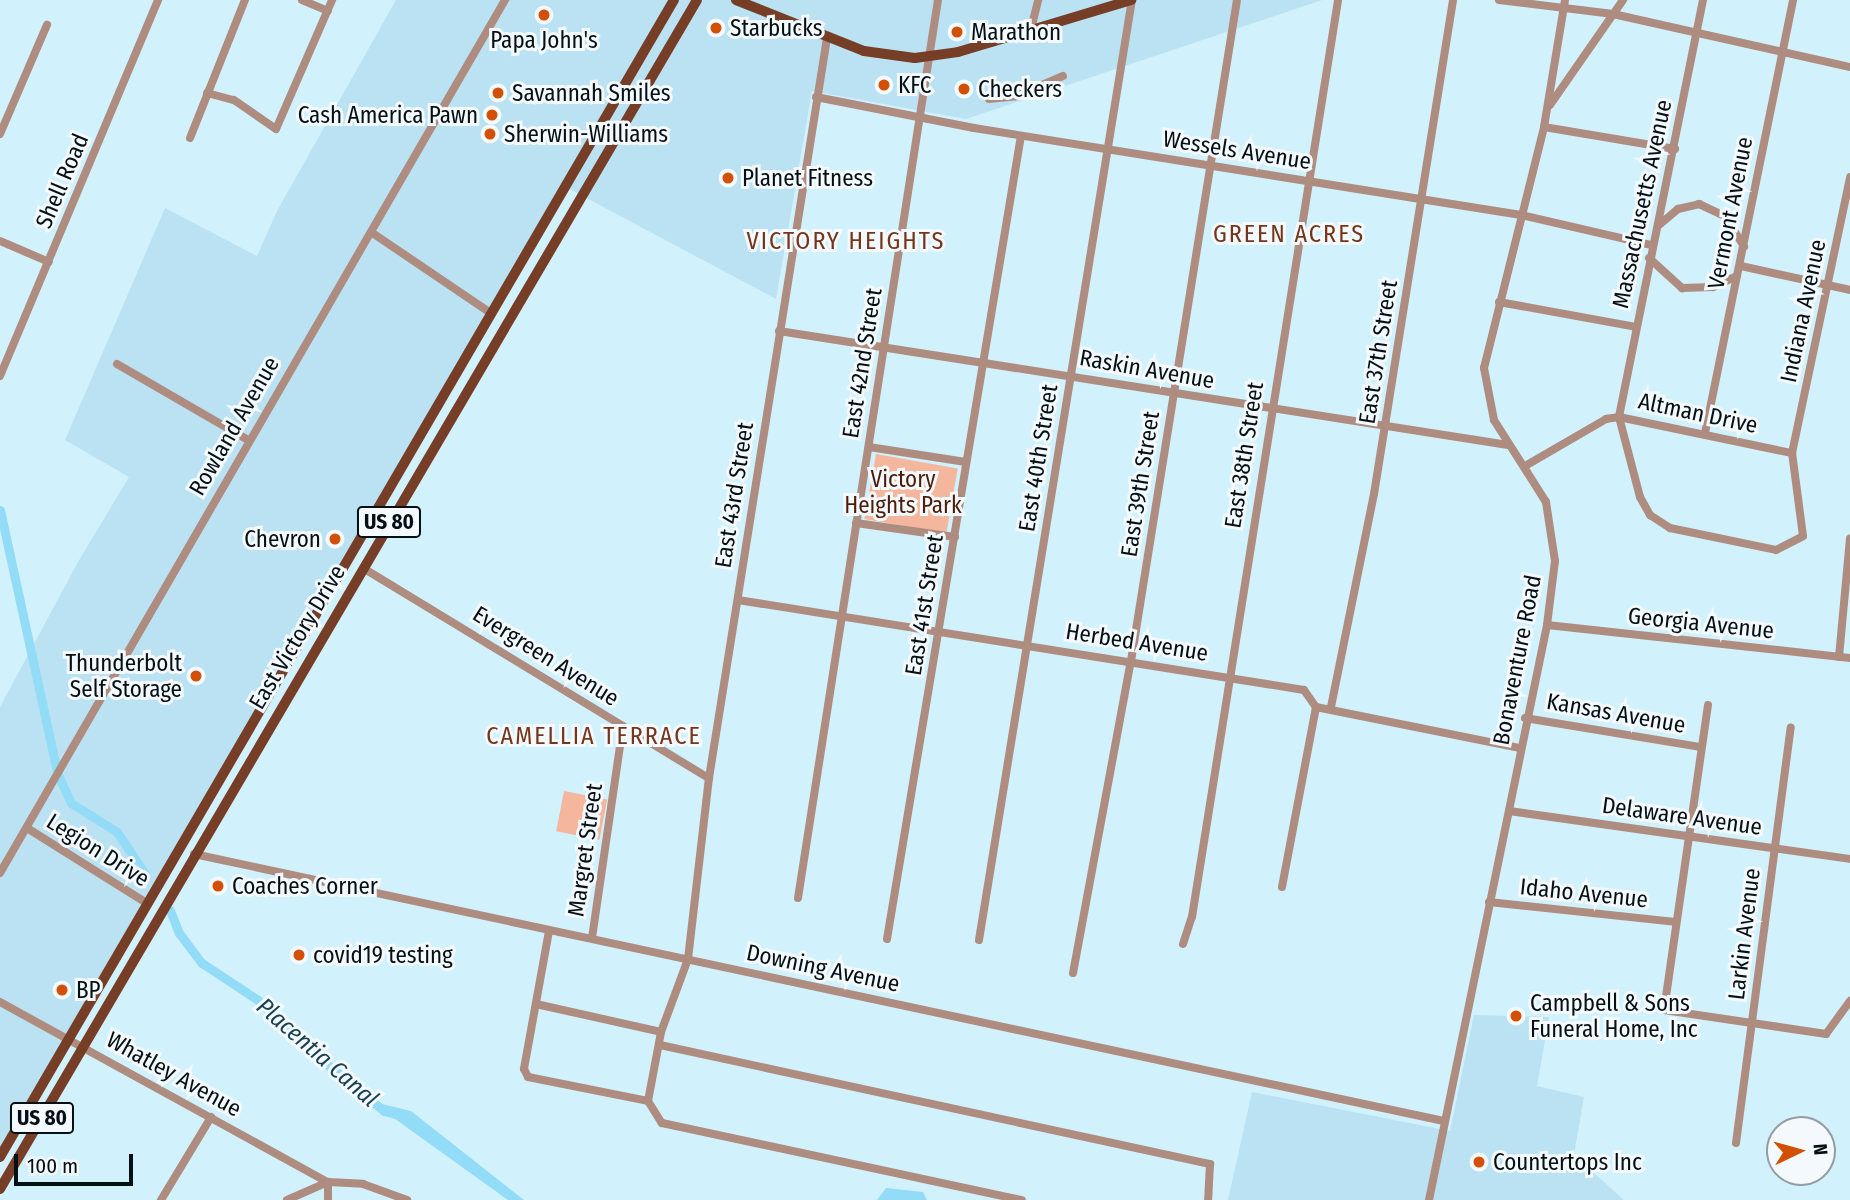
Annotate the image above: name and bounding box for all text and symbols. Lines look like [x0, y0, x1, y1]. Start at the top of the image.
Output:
marker: Papa John's [536, 7, 552, 23]
place label: Starbucks [730, 14, 823, 42]
place label: Marathon [971, 18, 1061, 46]
marker: Starbucks [708, 20, 724, 36]
marker: Marathon [949, 24, 965, 40]
place label: Papa John's [490, 26, 598, 54]
place label: KFC [898, 71, 932, 99]
place label: Checkers [978, 75, 1062, 103]
marker: KFC [876, 77, 892, 93]
place label: Savannah Smiles [512, 79, 671, 107]
marker: Checkers [956, 81, 972, 97]
marker: Savannah Smiles [490, 85, 506, 101]
street label: Massachusetts Avenue [1606, 97, 1678, 311]
place label: Cash America Pawn [298, 101, 478, 129]
marker: Cash America Pawn [484, 107, 500, 123]
place label: Sherwin-Williams [504, 120, 668, 148]
street label: Wessels Avenue [1161, 125, 1313, 175]
marker: Sherwin-Williams [482, 126, 498, 142]
street label: Shell Road [30, 130, 94, 232]
street label: Vermont Avenue [1702, 135, 1758, 291]
place label: Planet Fitness [742, 164, 873, 192]
marker: Planet Fitness [720, 170, 736, 186]
district label: GREEN ACRES [1214, 221, 1364, 249]
district label: VICTORY HEIGHTS [748, 228, 944, 256]
street label: Indiana Avenue [1774, 237, 1832, 385]
street label: East 37th Street [1353, 278, 1403, 426]
street label: East 42nd Street [837, 286, 887, 440]
street label: Raskin Avenue [1077, 344, 1217, 394]
street label: Rowland Avenue [183, 352, 285, 500]
street label: East 38th Street [1219, 380, 1269, 530]
street label: East 40th Street [1013, 382, 1063, 534]
street label: Altman Drive [1636, 387, 1760, 439]
street label: East 39th Street [1115, 409, 1165, 559]
street label: East 43rd Street [709, 420, 759, 570]
park label: Victory Heights Park [844, 465, 962, 519]
road number: US 80 [356, 504, 422, 540]
place label: Chevron [244, 525, 321, 553]
marker: Chevron [327, 531, 343, 547]
street label: East 41st Street [899, 532, 949, 678]
street label: East Victory Drive [243, 560, 351, 714]
street label: Bonaventure Road [1487, 573, 1547, 747]
street label: Evergreen Avenue [468, 600, 624, 712]
street label: Georgia Avenue [1627, 602, 1775, 644]
street label: Herbed Avenue [1064, 617, 1210, 667]
place label: Thunderbolt Self Storage [65, 649, 182, 703]
marker: Thunderbolt Self Storage [188, 668, 204, 684]
street label: Kansas Avenue [1544, 687, 1688, 739]
district label: CAMELLIA TERRACE [488, 723, 700, 751]
street label: Margret Street [562, 782, 608, 918]
street label: Delaware Avenue [1600, 791, 1764, 841]
street label: Legion Drive [42, 808, 154, 892]
street label: Larkin Avenue [1722, 867, 1766, 1001]
place label: Coaches Corner [232, 872, 378, 900]
street label: Idaho Avenue [1519, 873, 1649, 913]
marker: Coaches Corner [210, 878, 226, 894]
street label: Downing Avenue [744, 938, 902, 998]
place label: covid19 testing [313, 941, 453, 969]
marker: covid19 testing [291, 947, 307, 963]
place label: BP [76, 976, 101, 1004]
marker: BP [54, 982, 70, 998]
place label: Campbell & Sons Funeral Home, Inc [1530, 989, 1698, 1043]
water label: Placentia Canal [250, 992, 384, 1114]
marker: Campbell & Sons Funeral Home, Inc [1508, 1008, 1524, 1024]
street label: Whatley Avenue [102, 1026, 246, 1122]
road number: US 80 [9, 1100, 75, 1136]
north arrow [1766, 1116, 1836, 1186]
scale bar [18, 1140, 136, 1184]
text: N [1808, 1143, 1832, 1156]
place label: Countertops Inc [1493, 1148, 1642, 1176]
text: 100 m [27, 1153, 78, 1179]
marker: Countertops Inc [1471, 1154, 1487, 1170]

